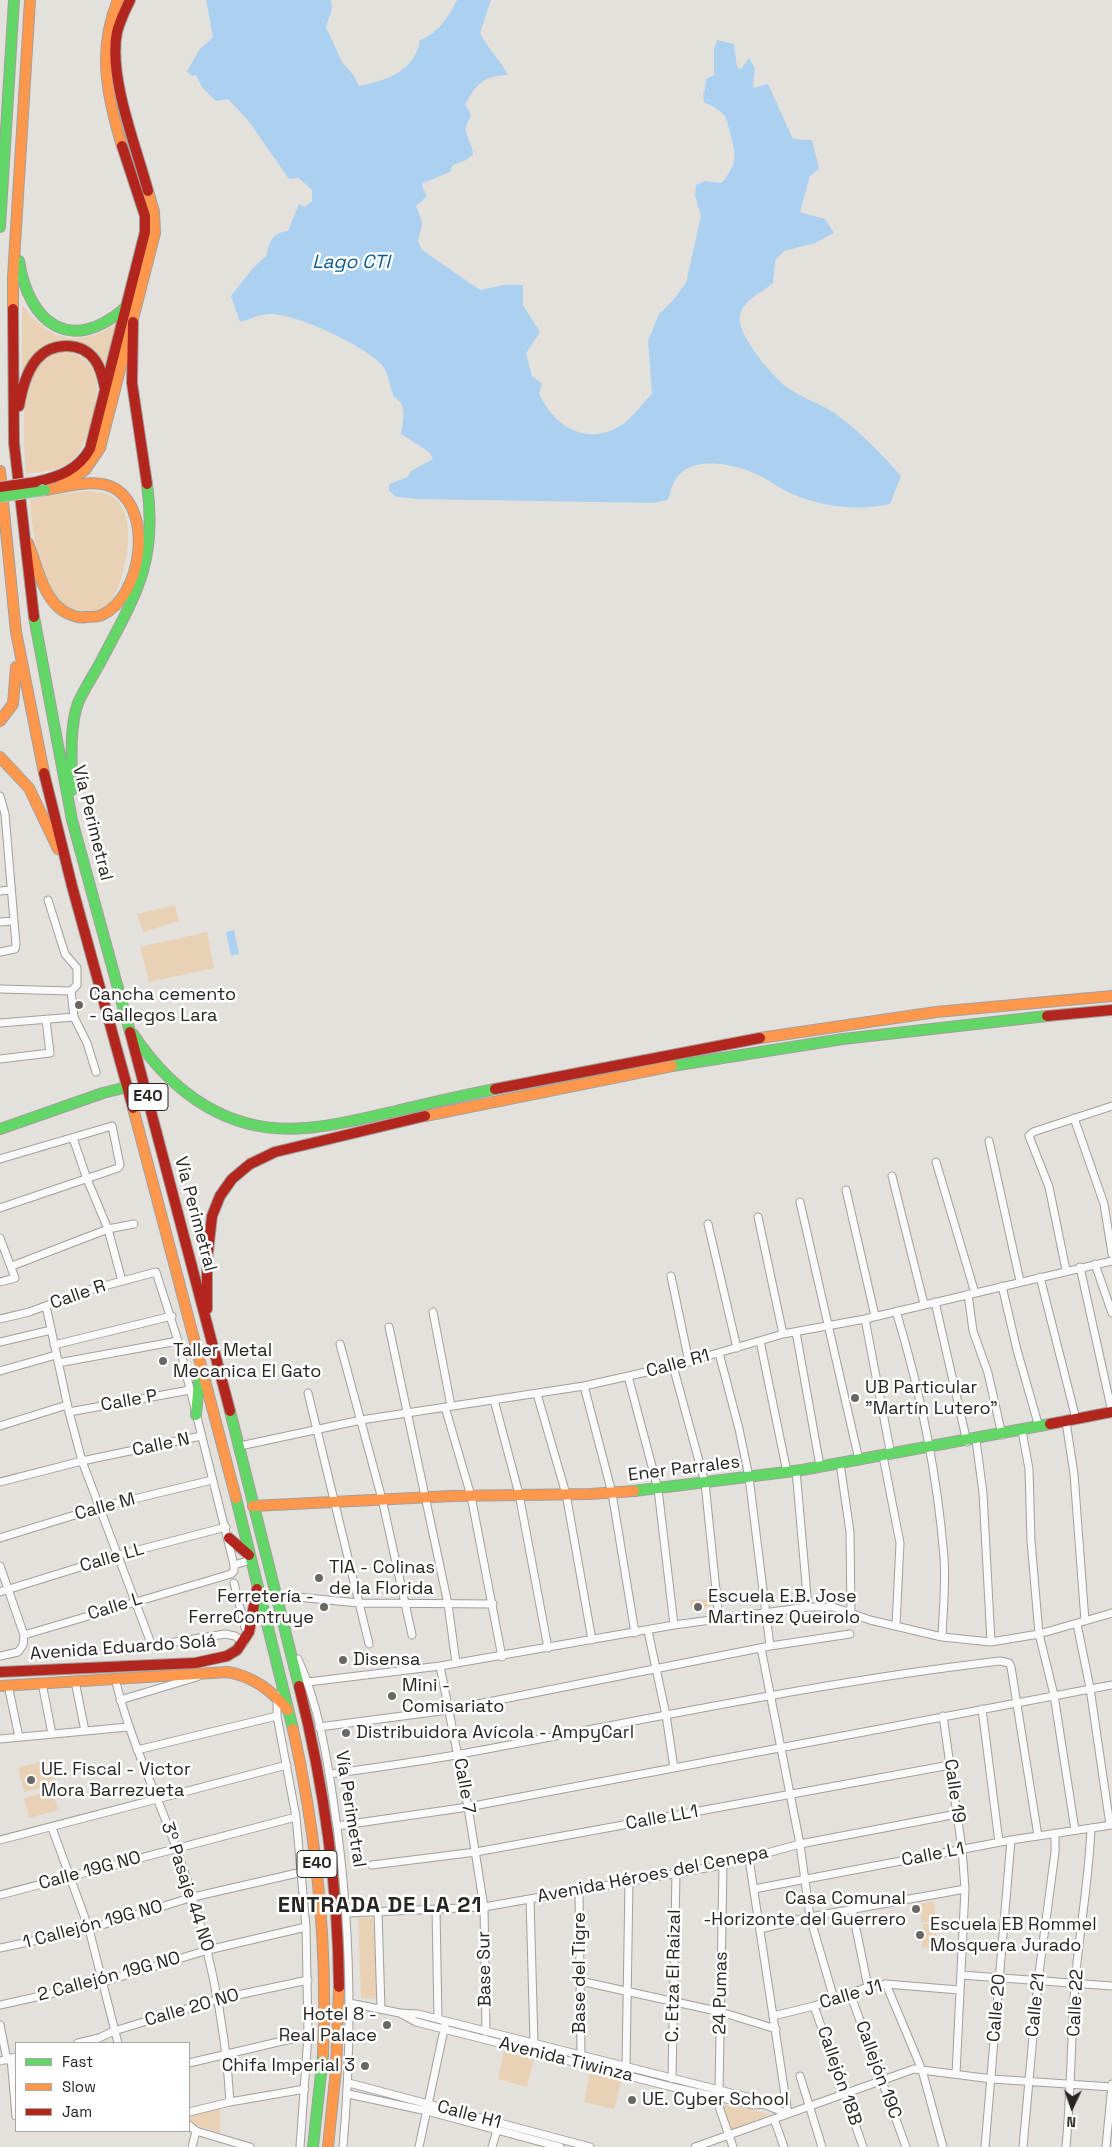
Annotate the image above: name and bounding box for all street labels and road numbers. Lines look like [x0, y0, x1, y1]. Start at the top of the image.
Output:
street label: Vía Perimetral [67, 763, 117, 883]
road number: E40 [128, 1084, 168, 1110]
street label: Vía Perimetral [169, 1154, 221, 1274]
street label: Calle R [47, 1275, 109, 1315]
street label: Calle R1 [644, 1345, 712, 1383]
street label: Calle P [99, 1385, 159, 1417]
street label: Calle N [130, 1428, 192, 1462]
street label: Ener Parrales [627, 1451, 741, 1487]
street label: Calle M [72, 1489, 138, 1525]
street label: Calle LL [77, 1539, 147, 1577]
street label: Calle L [85, 1589, 145, 1625]
street label: Avenida Eduardo Solá [29, 1631, 217, 1665]
street label: Vía Perimetral [330, 1749, 370, 1869]
street label: Calle 7 [448, 1756, 480, 1816]
street label: Calle 19 [939, 1758, 969, 1824]
street label: Calle LL1 [624, 1801, 700, 1835]
street label: 3º Pasaje 44 NO [156, 1820, 218, 1954]
street label: Calle L1 [900, 1838, 966, 1872]
street label: Avenida Héroes del Cenepa [536, 1842, 770, 1908]
street label: Calle 19G NO [36, 1847, 144, 1895]
road number: E40 [297, 1850, 337, 1878]
street label: 1 Callejón 19G NO [21, 1896, 165, 1954]
street label: C. Etza El Raizal [662, 1909, 686, 2043]
street label: Base del Tigre [569, 1912, 591, 2034]
street label: Base Sur [474, 1931, 496, 2007]
street label: 2 Callejón 19G NO [35, 1948, 183, 2006]
street label: 24 Pumas [709, 1951, 733, 2035]
street label: Calle 22 [1063, 1969, 1089, 2037]
street label: Calle 21 [1022, 1972, 1050, 2038]
street label: Calle 20 [983, 1973, 1011, 2043]
street label: Calle J1 [817, 1976, 885, 2014]
street label: Calle 20 NO [142, 1984, 242, 2032]
street label: Callejón 19C [850, 2018, 906, 2122]
street label: Callejón 18B [812, 2024, 866, 2128]
street label: Avenida Tiwinza [497, 2033, 635, 2087]
street label: Calle H1 [435, 2096, 503, 2134]

